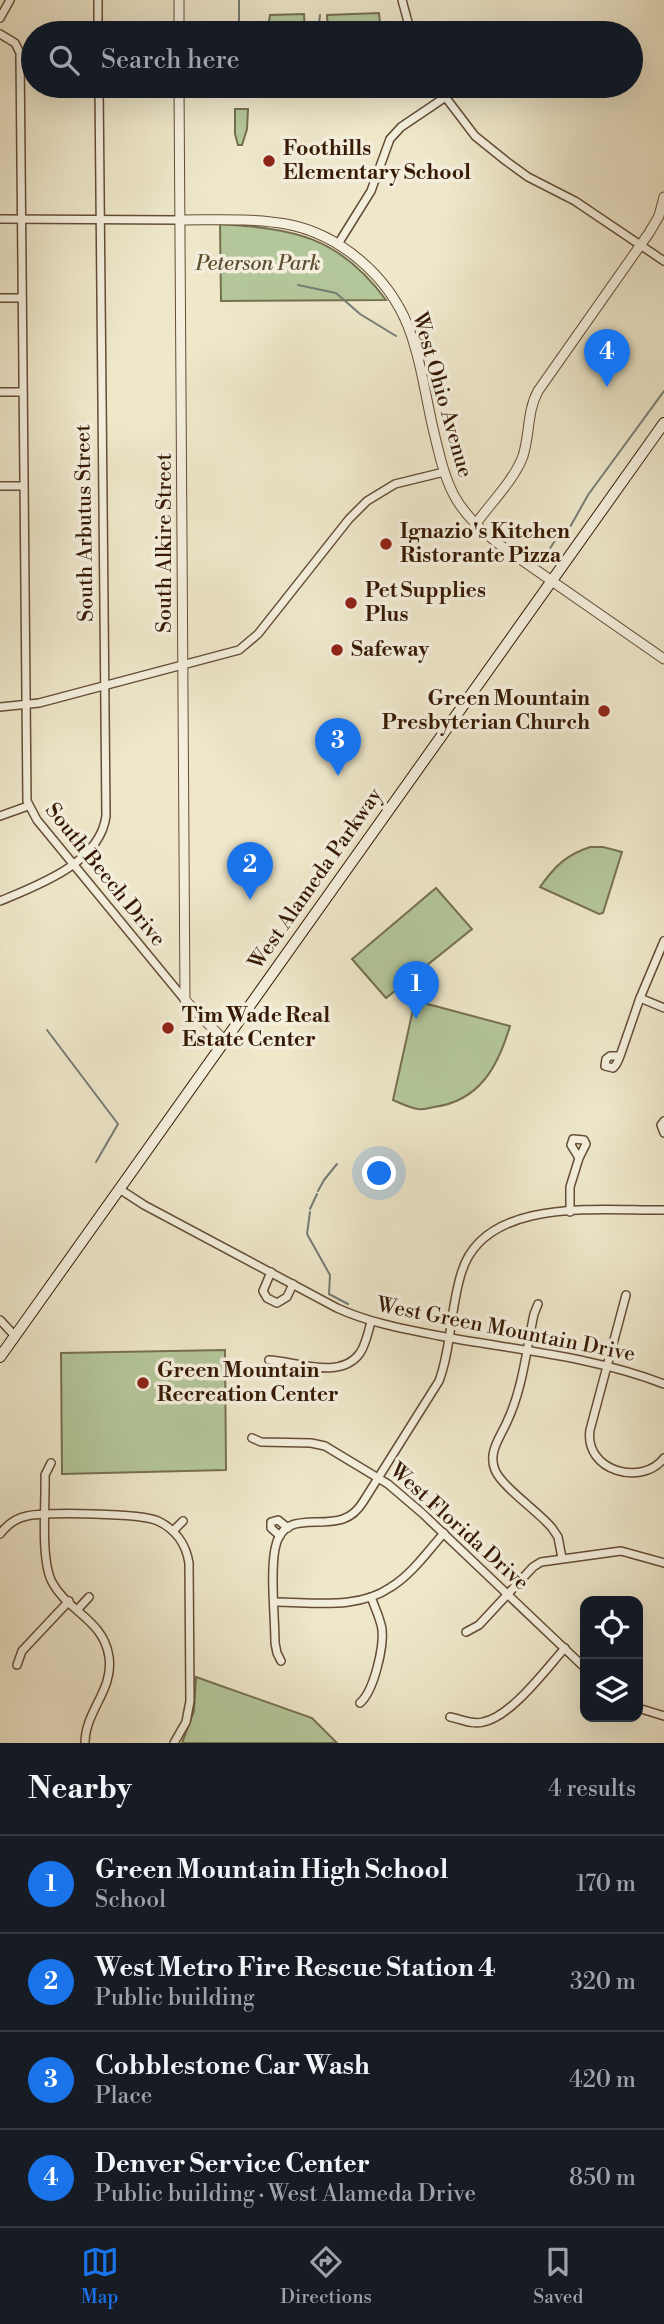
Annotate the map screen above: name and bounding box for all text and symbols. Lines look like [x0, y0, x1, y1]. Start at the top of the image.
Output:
search box [21, 21, 643, 98]
icon: search [45, 41, 83, 79]
text: Search here [101, 44, 240, 76]
place label: Foothills Elementary School [283, 136, 471, 186]
marker: Foothills Elementary School [261, 153, 277, 169]
park label: Peterson Park [194, 251, 321, 277]
street label: West Ohio Avenue [406, 308, 478, 481]
pin: 4 [584, 329, 630, 387]
street label: South Arbutus Street [70, 423, 100, 622]
street label: South Alkire Street [152, 453, 178, 633]
place label: Ignazio's Kitchen Ristorante Pizza [400, 519, 570, 569]
marker: Ignazio's Kitchen Ristorante Pizza [378, 536, 394, 552]
place label: Pet Supplies Plus [365, 578, 486, 628]
marker: Pet Supplies Plus [343, 595, 359, 611]
place label: Safeway [351, 637, 430, 663]
marker: Safeway [329, 642, 345, 658]
place label: Green Mountain Presbyterian Church [382, 686, 590, 736]
marker: Green Mountain Presbyterian Church [596, 703, 612, 719]
pin: 3 [315, 718, 361, 776]
street label: West Alameda Parkway [243, 783, 389, 976]
street label: South Beech Drive [39, 798, 171, 952]
pin: 2 [227, 842, 273, 900]
pin: 1 [393, 961, 439, 1019]
place label: Tim Wade Real Estate Center [182, 1003, 330, 1053]
marker: Tim Wade Real Estate Center [160, 1020, 176, 1036]
your location [362, 1156, 396, 1190]
street label: West Green Mountain Drive [374, 1292, 637, 1368]
place label: Green Mountain Recreation Center [157, 1358, 339, 1408]
marker: Green Mountain Recreation Center [135, 1375, 151, 1391]
street label: West Florida Drive [383, 1457, 534, 1596]
map controls [580, 1596, 643, 1722]
button: locate [580, 1596, 643, 1659]
button: layers [580, 1659, 643, 1722]
text: Nearby [28, 1770, 132, 1808]
text: 4 results [548, 1775, 636, 1803]
text: Green Mountain High School [95, 1854, 448, 1886]
text: 1 [45, 1870, 57, 1898]
text: 170 m [576, 1870, 636, 1898]
text: School [95, 1886, 166, 1914]
text: West Metro Fire Rescue Station 4 [95, 1952, 496, 1984]
text: 2 [44, 1968, 58, 1996]
text: 320 m [570, 1968, 636, 1996]
text: Public building [95, 1984, 255, 2012]
text: Cobblestone Car Wash [95, 2050, 370, 2082]
text: 3 [44, 2066, 58, 2094]
text: 420 m [569, 2066, 636, 2094]
text: Place [95, 2082, 152, 2110]
text: Denver Service Center [95, 2148, 370, 2180]
text: 4 [43, 2164, 59, 2192]
text: 850 m [569, 2164, 636, 2192]
text: Public building · West Alameda Drive [95, 2180, 476, 2208]
tab: Map [81, 2243, 119, 2309]
tab: Directions [280, 2243, 372, 2309]
tab: Saved [533, 2243, 583, 2309]

